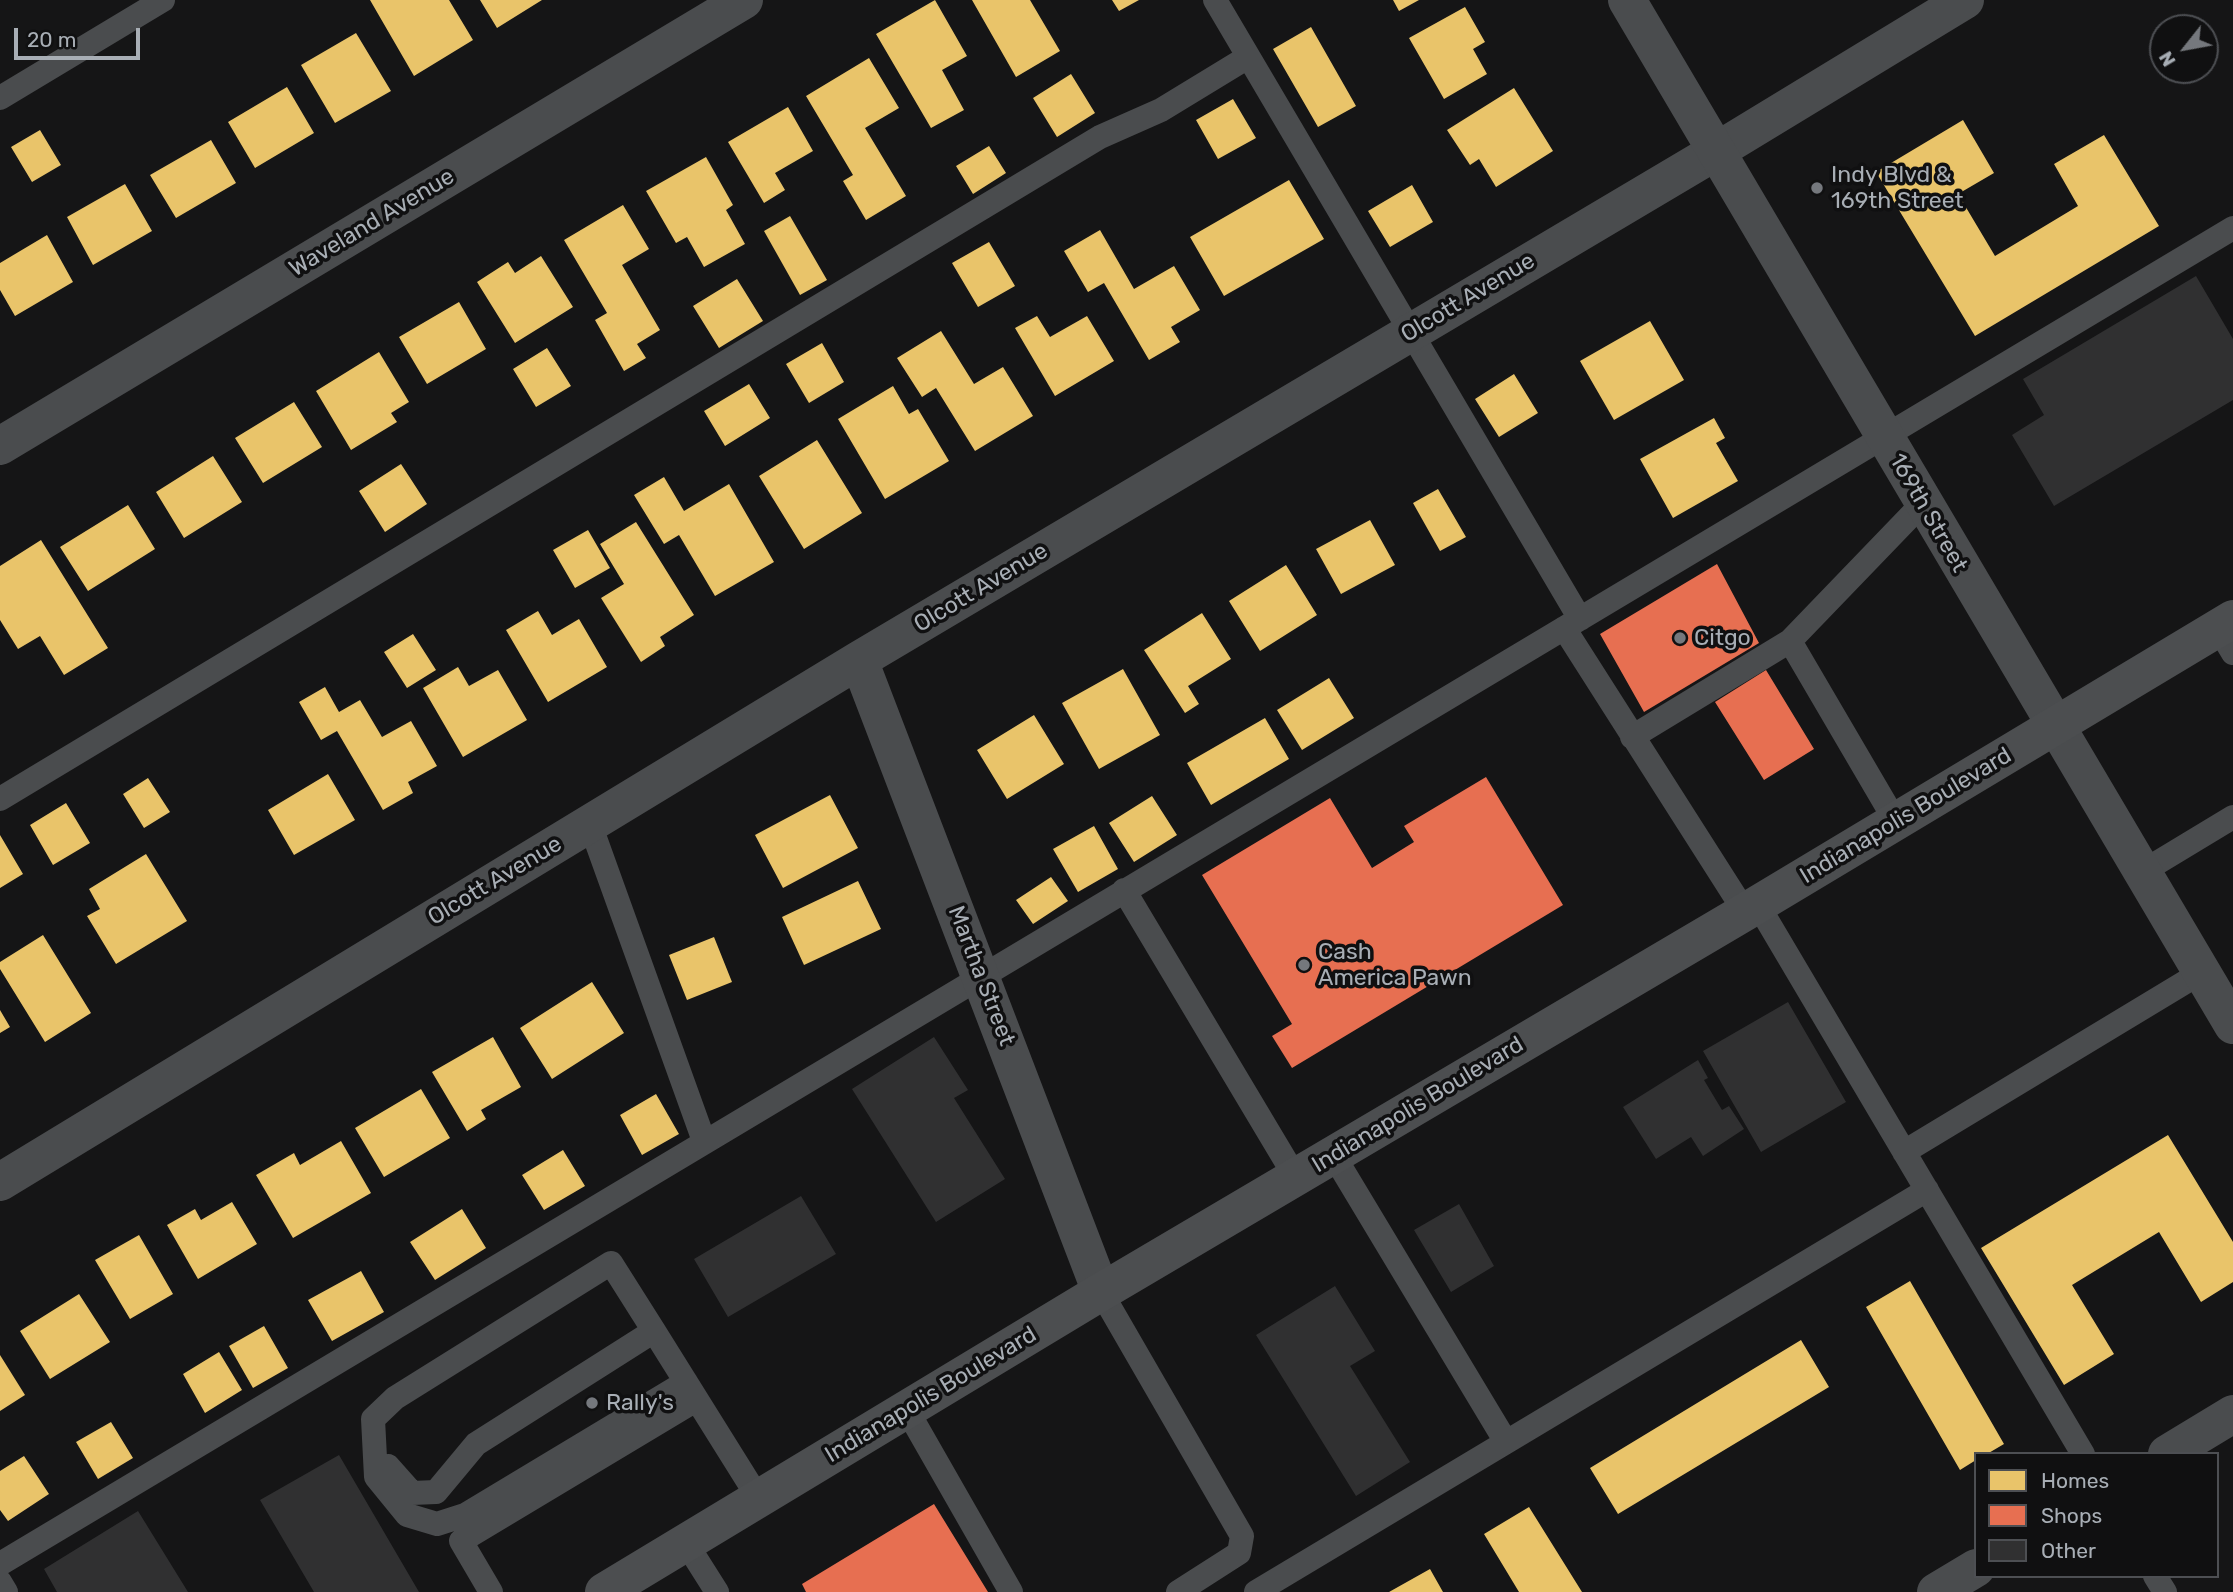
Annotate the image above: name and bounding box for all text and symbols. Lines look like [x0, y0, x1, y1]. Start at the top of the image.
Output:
scale bar [18, 14, 144, 58]
north arrow [2149, 14, 2219, 84]
text: 20 m [27, 27, 76, 52]
text: N [2154, 47, 2181, 71]
place label: Indy Blvd & 169th Street [1831, 161, 1963, 215]
street label: Waveland Avenue [284, 163, 460, 283]
marker: Indy Blvd & 169th Street [1809, 180, 1825, 196]
street label: Olcott Avenue [1396, 247, 1540, 349]
street label: 169th Street [1883, 449, 1973, 577]
street label: Olcott Avenue [909, 537, 1053, 639]
place label: Citgo [1694, 624, 1751, 652]
marker: Citgo [1672, 630, 1688, 646]
street label: Indianapolis Boulevard [1795, 742, 2017, 890]
street label: Olcott Avenue [423, 830, 567, 932]
street label: Martha Street [942, 902, 1020, 1050]
place label: Cash America Pawn [1318, 938, 1472, 992]
marker: Cash America Pawn [1296, 957, 1312, 973]
street label: Indianapolis Boulevard [1307, 1031, 1529, 1179]
street label: Indianapolis Boulevard [820, 1321, 1042, 1469]
place label: Rally's [606, 1389, 674, 1417]
marker: Rally's [584, 1395, 600, 1411]
legend [1974, 1452, 2219, 1578]
text: Homes [2041, 1468, 2109, 1493]
text: Shops [2041, 1503, 2102, 1528]
text: Other [2041, 1538, 2096, 1563]

